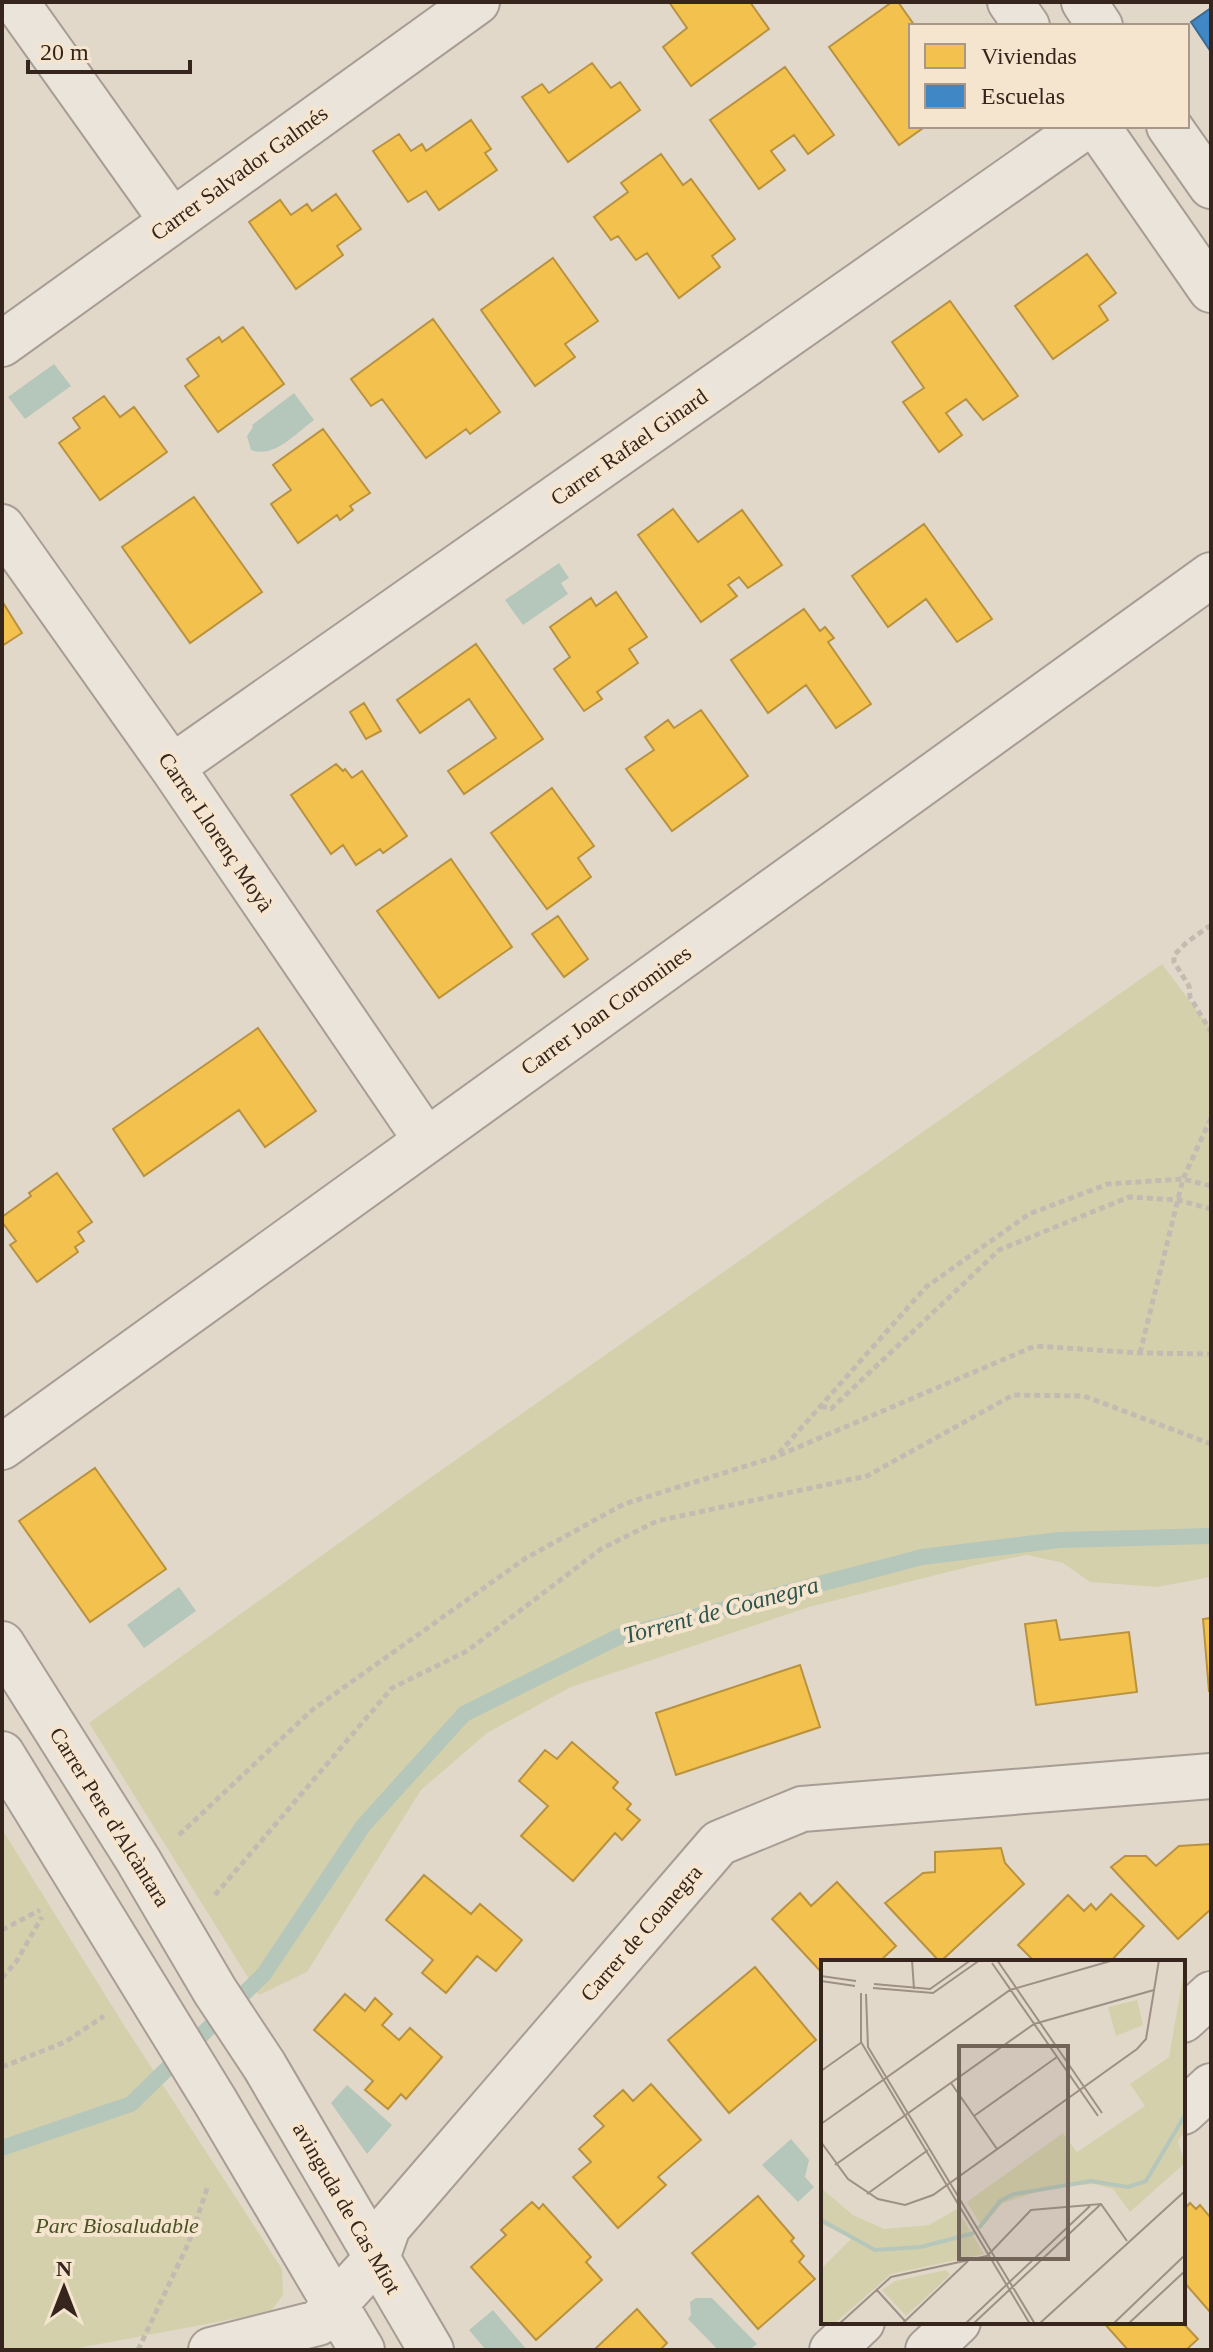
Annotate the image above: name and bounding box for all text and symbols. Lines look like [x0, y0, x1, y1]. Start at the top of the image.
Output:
scale bar [28, 24, 190, 74]
legend [909, 24, 1189, 128]
text: 20 m [40, 39, 89, 65]
text: Viviendas [981, 43, 1077, 69]
text: Escuelas [981, 83, 1065, 109]
street label: Carrer Salvador Galmés [146, 100, 332, 246]
street label: Carrer Rafael Ginard [546, 384, 712, 510]
street label: Carrer Llorenç Moyà [153, 748, 279, 917]
street label: Carrer Joan Coromines [516, 940, 696, 1080]
water label: Torrent de Coanegra [621, 1571, 821, 1649]
street label: Carrer Pere d'Alcàntara [45, 1723, 176, 1911]
street label: Carrer de Coanegra [575, 1860, 707, 2006]
inset map [821, 1960, 1185, 2324]
street label: avinguda de Cas Miot [288, 2118, 406, 2298]
park label: Parc Biosaludable [34, 2213, 199, 2238]
north arrow [24, 2248, 104, 2328]
text: N [56, 2256, 72, 2281]

